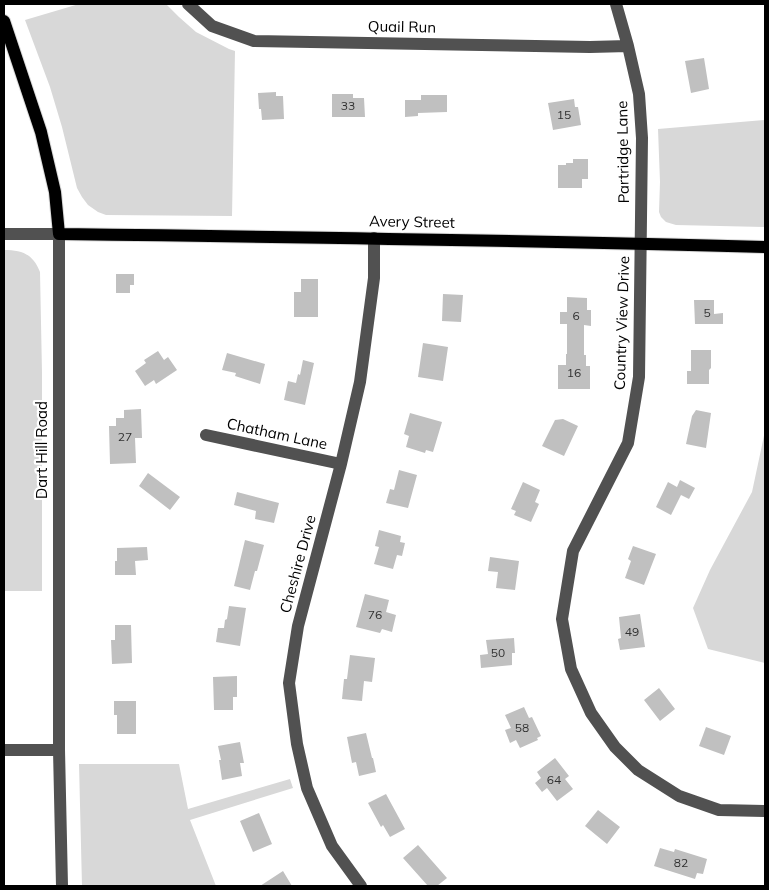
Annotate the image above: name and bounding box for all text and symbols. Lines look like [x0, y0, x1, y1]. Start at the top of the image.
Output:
street label: Quail Run [368, 16, 436, 37]
house number: 33 [341, 98, 355, 113]
street label: Partridge Lane [612, 100, 633, 204]
house number: 15 [557, 107, 571, 122]
street label: Avery Street [369, 211, 455, 232]
street label: Country View Drive [610, 256, 633, 390]
house number: 5 [703, 305, 711, 320]
house number: 6 [572, 308, 580, 323]
house number: 16 [567, 365, 581, 380]
street label: Dart Hill Road [32, 401, 51, 499]
street label: Chatham Lane [225, 414, 329, 453]
house number: 27 [118, 429, 132, 444]
street label: Cheshire Drive [275, 513, 320, 615]
house number: 76 [368, 607, 382, 622]
house number: 49 [625, 624, 639, 639]
house number: 50 [491, 645, 505, 660]
house number: 58 [515, 720, 529, 735]
house number: 64 [547, 772, 561, 787]
house number: 82 [674, 855, 688, 870]

